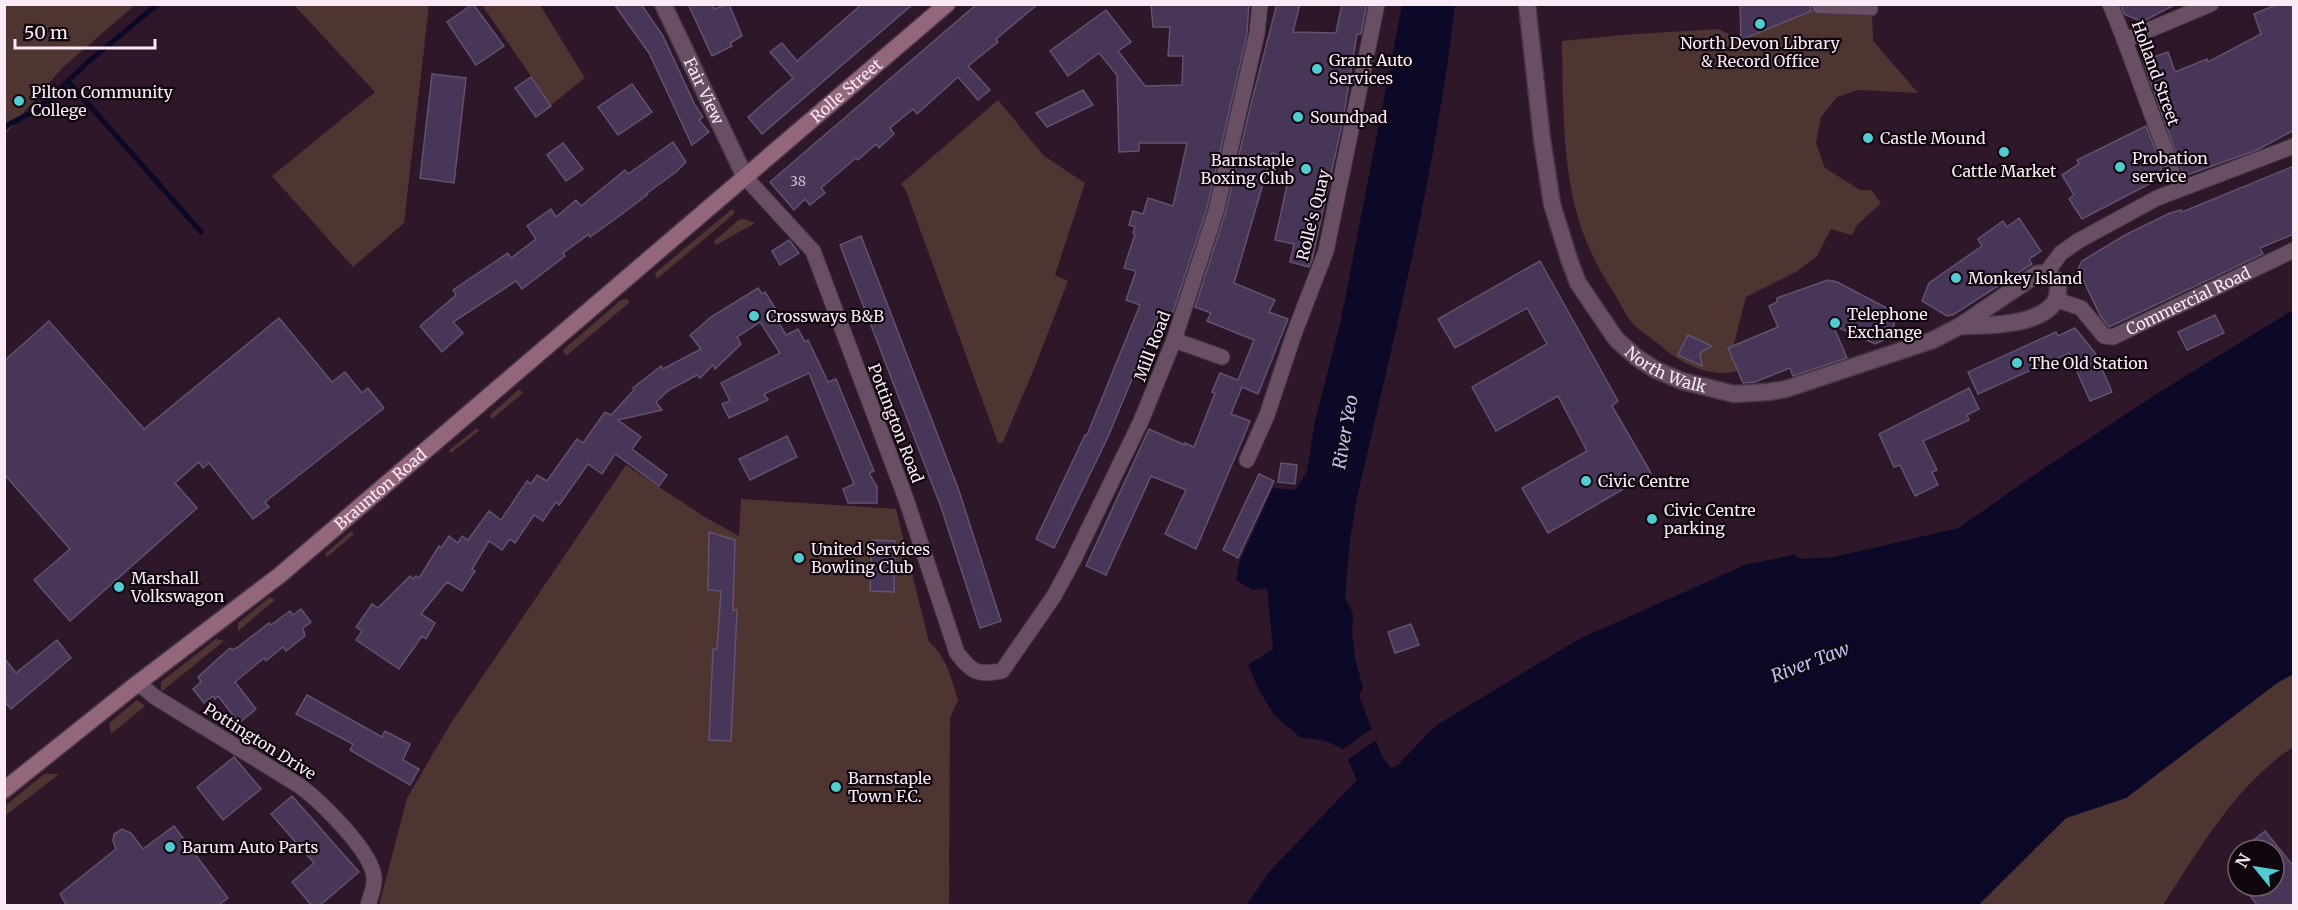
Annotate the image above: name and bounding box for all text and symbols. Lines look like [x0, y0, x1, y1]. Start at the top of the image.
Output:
scale bar [15, 12, 154, 50]
marker: North Devon Library & Record Office [1753, 17, 1767, 31]
street label: Holland Street [2128, 18, 2184, 129]
text: 50 m [24, 21, 68, 44]
place label: North Devon Library & Record Office [1680, 33, 1840, 71]
place label: Grant Auto Services [1329, 50, 1412, 88]
street label: Fair View [680, 54, 729, 128]
street label: Rolle Street [806, 54, 887, 127]
marker: Grant Auto Services [1310, 62, 1324, 76]
place label: Pilton Community College [31, 82, 174, 120]
marker: Pilton Community College [12, 94, 26, 108]
place label: Soundpad [1310, 107, 1388, 127]
marker: Soundpad [1291, 110, 1305, 124]
place label: Castle Mound [1880, 128, 1986, 148]
marker: Castle Mound [1861, 131, 1875, 145]
marker: Cattle Market [1997, 145, 2011, 159]
place label: Probation service [2132, 148, 2208, 186]
place label: Barnstaple Boxing Club [1201, 150, 1294, 188]
marker: Probation service [2113, 160, 2127, 174]
place label: Cattle Market [1952, 161, 2057, 181]
marker: Barnstaple Boxing Club [1299, 162, 1313, 176]
street label: Rolle's Quay [1292, 167, 1334, 263]
house number: 38 [790, 172, 806, 190]
street label: Commercial Road [2123, 262, 2254, 339]
place label: Monkey Island [1968, 268, 2082, 288]
marker: Monkey Island [1949, 271, 1963, 285]
place label: Telephone Exchange [1847, 304, 1928, 342]
place label: Crossways B&B [766, 306, 884, 326]
street label: Mill Road [1129, 308, 1175, 384]
marker: Crossways B&B [747, 309, 761, 323]
marker: Telephone Exchange [1828, 316, 1842, 330]
street label: North Walk [1621, 342, 1709, 397]
place label: The Old Station [2029, 353, 2149, 373]
marker: The Old Station [2010, 356, 2024, 370]
street label: Pottington Road [864, 361, 928, 486]
water label: River Yeo [1327, 393, 1363, 471]
street label: Braunton Road [330, 444, 431, 534]
place label: Civic Centre [1598, 471, 1690, 491]
marker: Civic Centre [1579, 474, 1593, 488]
place label: Civic Centre parking [1664, 500, 1756, 538]
marker: Civic Centre parking [1645, 512, 1659, 526]
place label: United Services Bowling Club [811, 539, 930, 577]
marker: United Services Bowling Club [792, 551, 806, 565]
place label: Marshall Volkswagon [130, 568, 225, 606]
marker: Marshall Volkswagon [112, 580, 126, 594]
water label: River Taw [1768, 636, 1853, 687]
street label: Pottington Drive [200, 698, 320, 784]
place label: Barnstaple Town F.C. [848, 768, 931, 806]
marker: Barnstaple Town F.C. [829, 780, 843, 794]
place label: Barum Auto Parts [182, 837, 319, 857]
north arrow [2226, 838, 2286, 898]
marker: Barum Auto Parts [163, 840, 177, 854]
text: N [2231, 850, 2255, 871]

